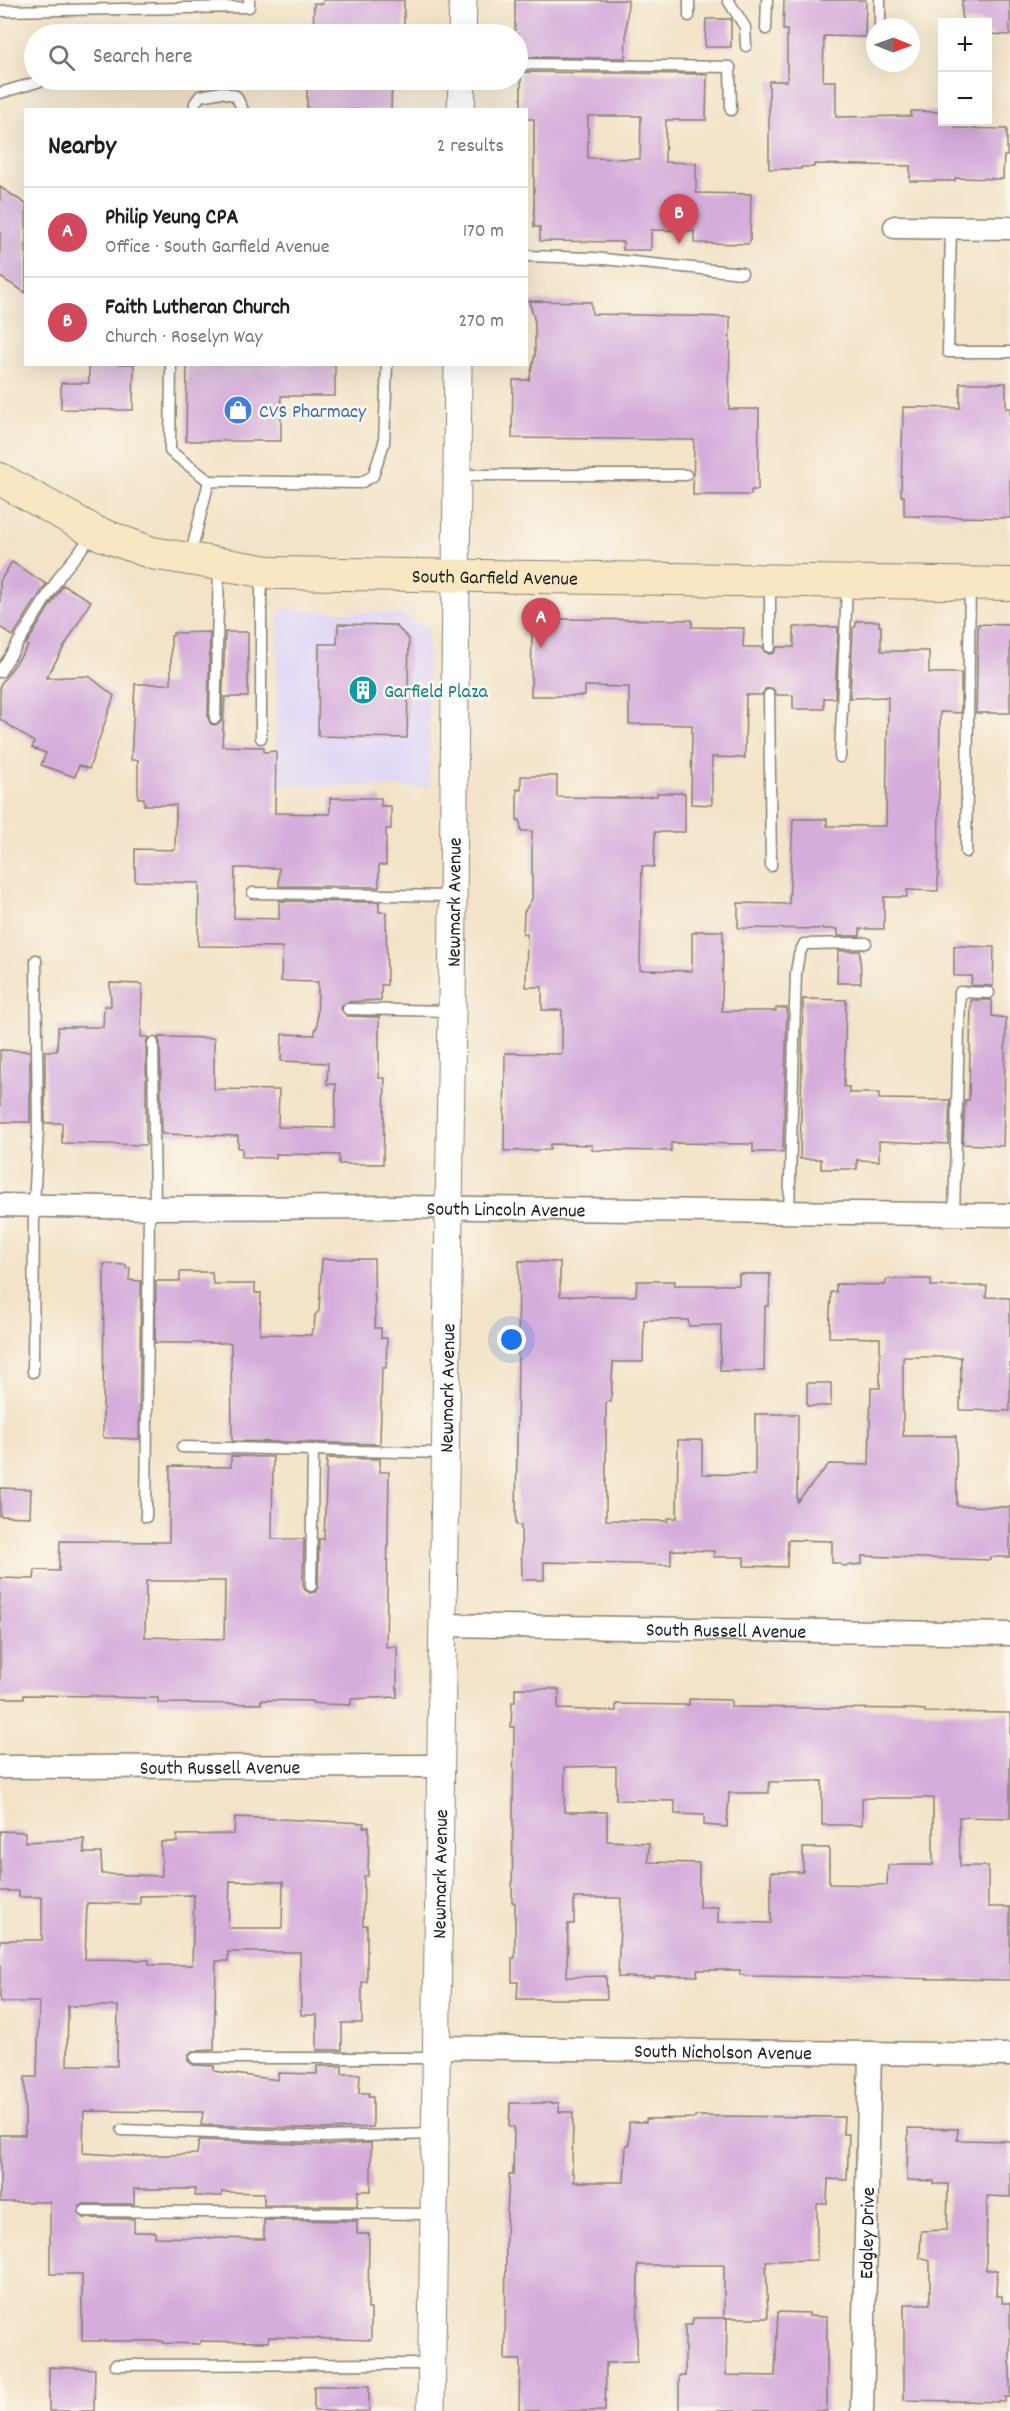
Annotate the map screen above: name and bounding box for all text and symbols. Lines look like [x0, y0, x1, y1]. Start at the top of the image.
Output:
north arrow [866, 18, 920, 72]
map controls [938, 18, 992, 126]
button: + [938, 18, 992, 72]
search box [24, 24, 528, 90]
icon: search [45, 41, 78, 74]
text: Search here [93, 42, 192, 73]
button: − [938, 72, 992, 126]
text: Nearby [48, 129, 116, 166]
text: 2 results [437, 133, 504, 161]
pin: B [660, 194, 698, 244]
text: Philip Yeung CPA [105, 203, 238, 234]
text: A [62, 218, 73, 246]
text: 170 m [463, 218, 504, 246]
text: Office · South Garfield Avenue [105, 234, 330, 262]
text: Faith Lutheran Church [105, 293, 290, 324]
text: B [63, 308, 72, 336]
text: 270 m [458, 308, 504, 336]
text: Church · Roselyn Way [105, 324, 263, 352]
shop icon: CVS Pharmacy [222, 394, 254, 426]
place label: CVS Pharmacy [259, 399, 367, 427]
street label: South Garfield Avenue [412, 564, 578, 595]
pin: A [522, 598, 560, 648]
building icon: Garfield Plaza [347, 674, 379, 706]
place label: Garfield Plaza [384, 679, 488, 707]
street label: Newmark Avenue [441, 837, 471, 967]
street label: South Lincoln Avenue [426, 1196, 586, 1226]
street label: Newmark Avenue [434, 1323, 464, 1453]
your location [497, 1325, 526, 1354]
street label: South Russell Avenue [645, 1617, 807, 1648]
street label: South Russell Avenue [140, 1755, 300, 1784]
street label: Newmark Avenue [427, 1809, 457, 1939]
street label: South Nicholson Avenue [634, 2039, 812, 2069]
street label: Edgley Drive [854, 2187, 884, 2279]

